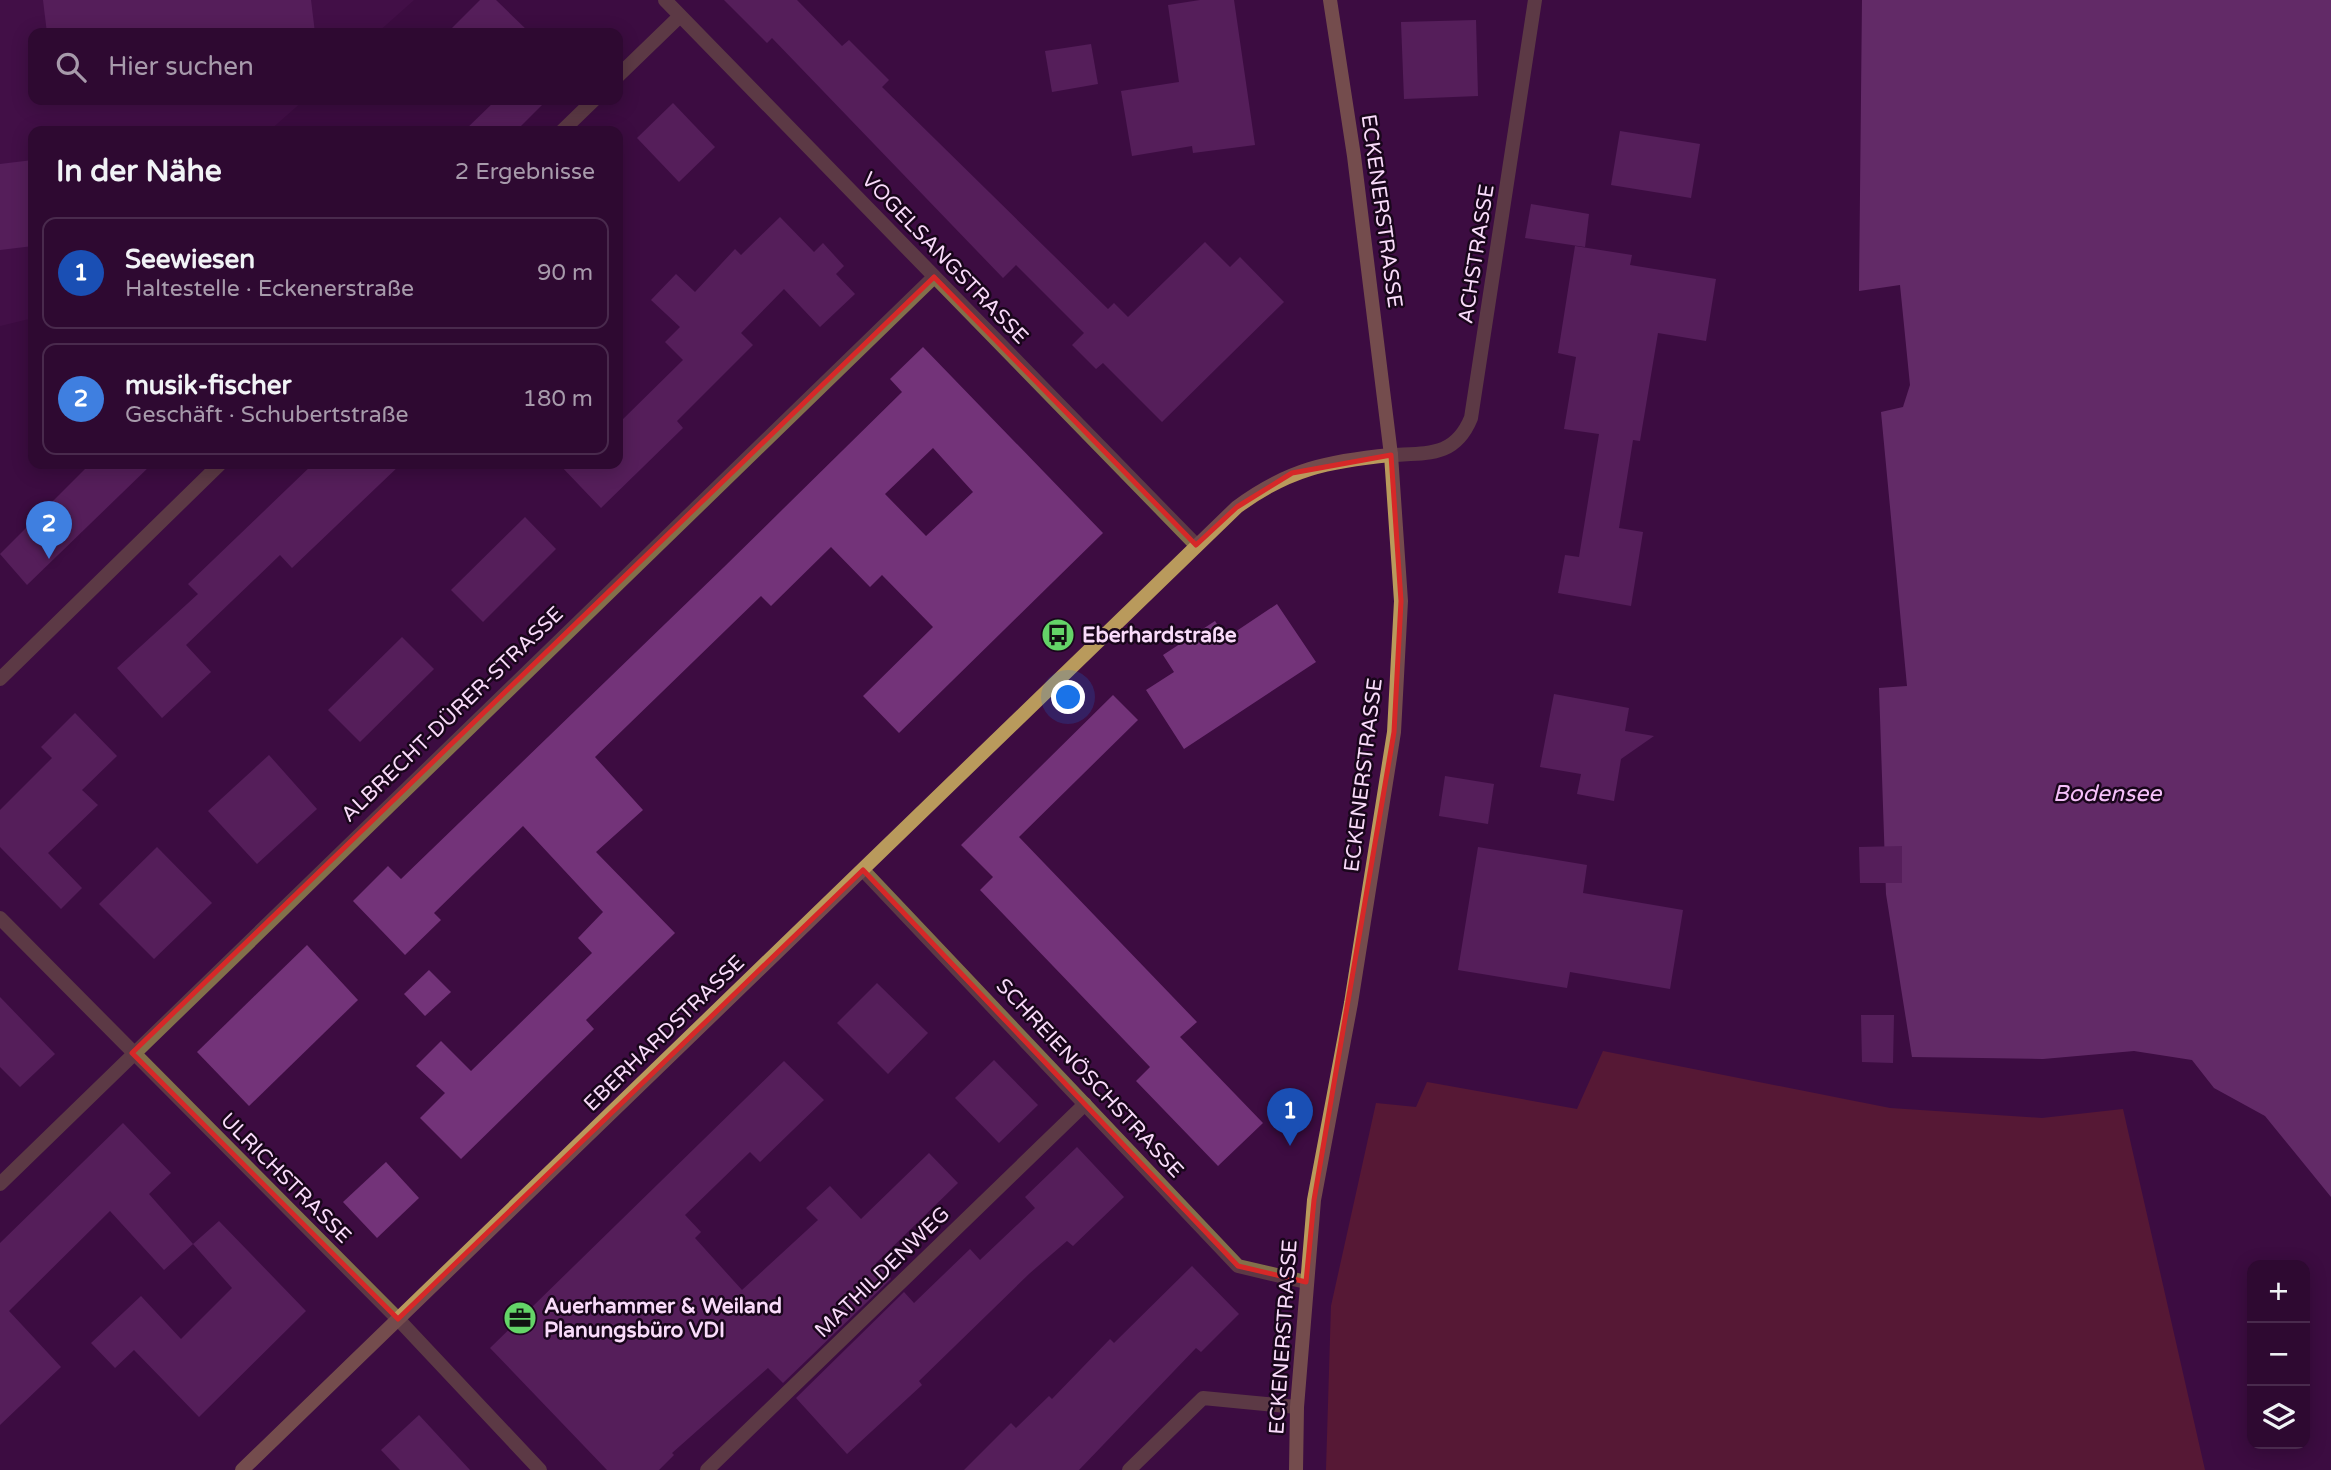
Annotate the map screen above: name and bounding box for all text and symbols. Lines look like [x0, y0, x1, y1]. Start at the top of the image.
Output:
search box [28, 28, 623, 105]
icon: search [52, 48, 90, 86]
text: Hier suchen [108, 51, 254, 82]
street label: ECKENERSTRASSE [1356, 113, 1407, 310]
text: In der Nähe [56, 153, 222, 190]
text: 2 Ergebnisse [455, 158, 595, 186]
street label: VOGELSANGSTRASSE [856, 167, 1033, 349]
street label: ACHSTRASSE [1453, 183, 1500, 326]
text: Seewiesen [125, 244, 255, 275]
text: 1 [74, 259, 88, 287]
text: 90 m [537, 259, 593, 287]
text: Haltestelle · Eckenerstraße [125, 275, 414, 303]
text: musik-fischer [125, 370, 291, 401]
text: 2 [74, 385, 88, 413]
text: 180 m [523, 385, 593, 413]
text: Geschäft · Schubertstraße [125, 401, 409, 429]
pin: 2 [26, 501, 72, 559]
street label: ALBRECHT-DÜRER-STRASSE [336, 602, 569, 827]
bus stop icon: Eberhardstraße [1039, 616, 1077, 654]
place label: Eberhardstraße [1082, 623, 1237, 648]
street label: ECKENERSTRASSE [1339, 677, 1388, 874]
your location [1051, 680, 1085, 714]
water label: Bodensee [2053, 780, 2163, 808]
street label: EBERHARDSTRASSE [579, 950, 750, 1116]
street label: SCHREIENÖSCHSTRASSE [991, 974, 1189, 1183]
pin: 1 [1267, 1088, 1313, 1146]
street label: ULRICHSTRASSE [215, 1108, 356, 1249]
street label: MATHILDENWEG [810, 1202, 955, 1343]
street label: ECKENERSTRASSE [1264, 1239, 1303, 1435]
map controls [2247, 1260, 2310, 1449]
button: + [2247, 1260, 2310, 1323]
place label: Auerhammer & Weiland Planungsbüro VDI [544, 1294, 782, 1343]
office icon: Auerhammer & Weiland Planungsbüro VDI [501, 1299, 539, 1337]
button: − [2247, 1323, 2310, 1386]
button: layers [2247, 1386, 2310, 1449]

